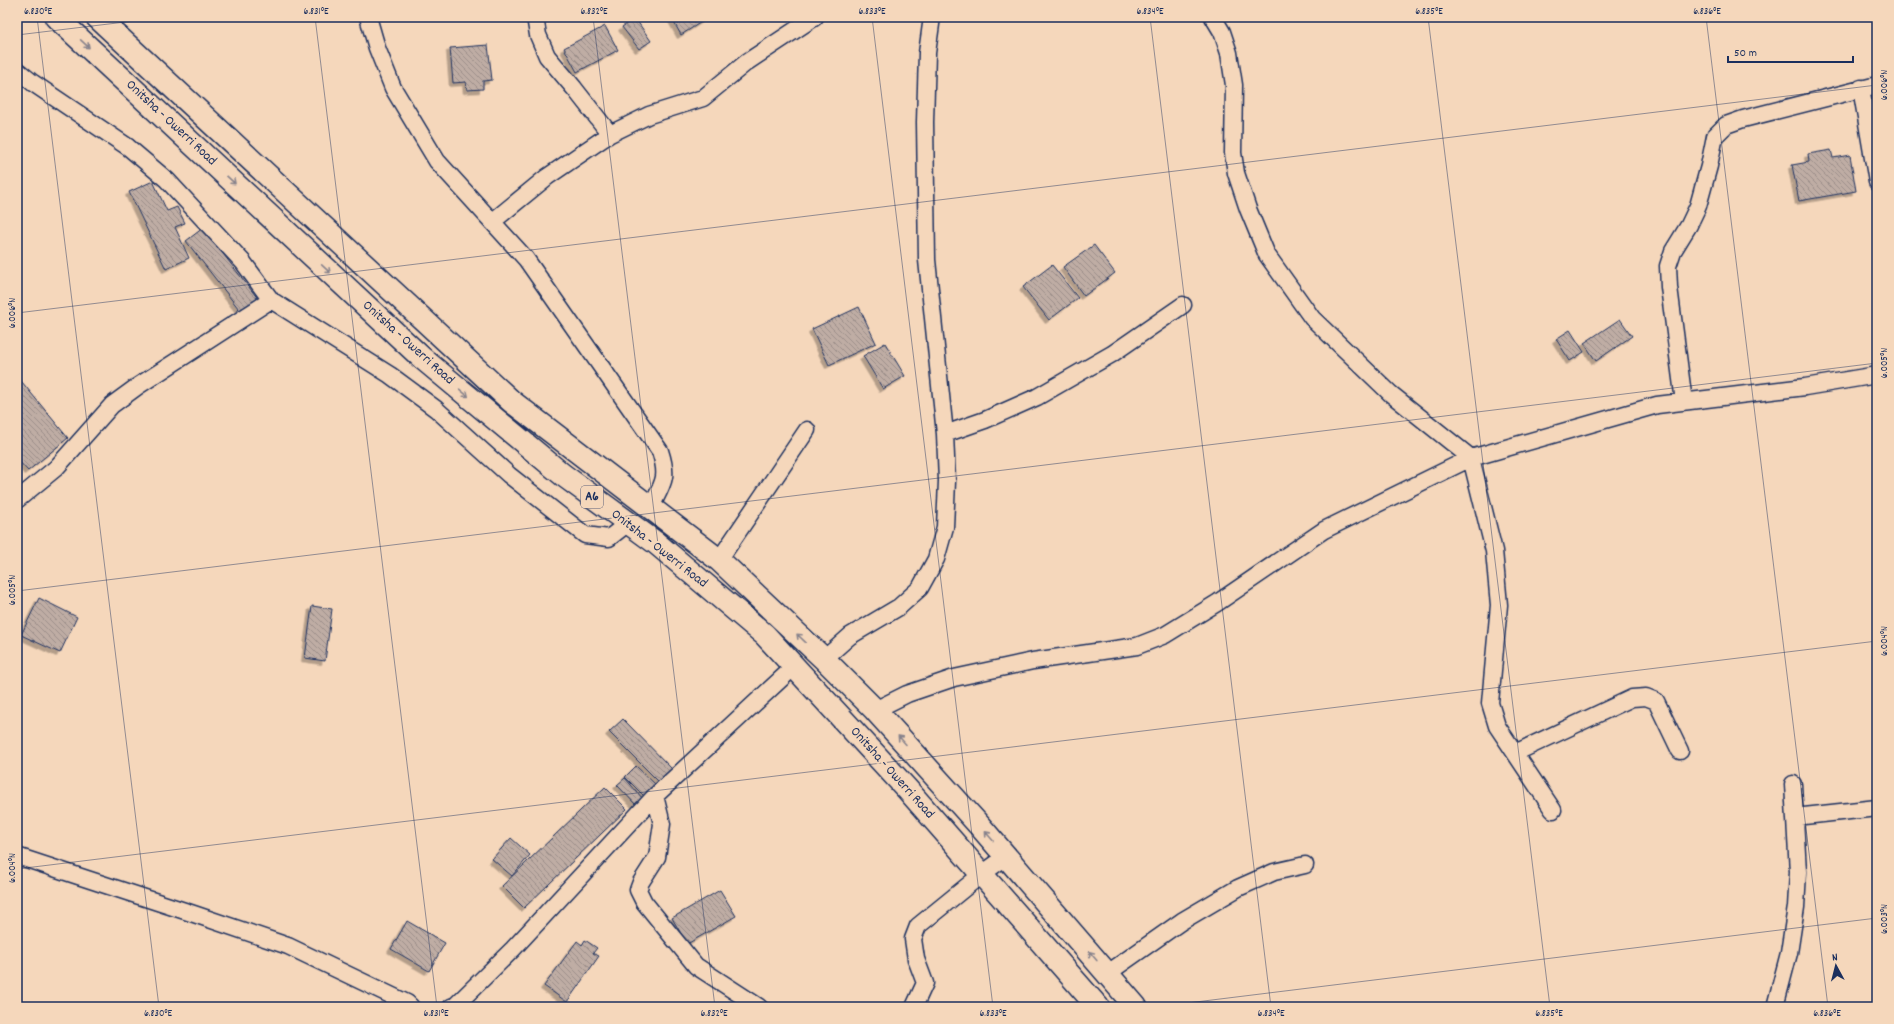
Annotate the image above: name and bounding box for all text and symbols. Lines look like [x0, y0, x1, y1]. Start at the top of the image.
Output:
text: 6.830°E [24, 5, 53, 19]
text: 6.831°E [304, 5, 329, 19]
text: 6.832°E [580, 5, 608, 19]
text: 6.833°E [858, 5, 886, 19]
text: 6.834°E [1137, 5, 1164, 19]
text: 6.835°E [1415, 5, 1443, 19]
text: 6.836°E [1693, 5, 1721, 19]
scale bar [1728, 38, 1853, 64]
one-way arrow [80, 39, 90, 48]
text: 50 m [1734, 45, 1757, 62]
text: 6.006°N [1878, 70, 1892, 100]
street label: Onitsha - Owerri Road [121, 75, 221, 171]
one-way arrow [226, 175, 236, 184]
one-way arrow [321, 264, 331, 273]
street label: Onitsha - Owerri Road [358, 296, 458, 390]
text: 6.006°N [6, 298, 20, 328]
text: 6.005°N [1878, 348, 1892, 378]
one-way arrow [459, 389, 469, 398]
road number: A6 [581, 486, 603, 508]
street label: Onitsha - Owerri Road [606, 505, 712, 593]
text: 6.005°N [6, 575, 20, 605]
text: 6.004°N [1878, 626, 1892, 656]
one-way arrow [796, 633, 806, 642]
street label: Onitsha - Owerri Road [845, 723, 939, 823]
one-way arrow [897, 735, 907, 745]
one-way arrow [985, 831, 994, 842]
text: 6.004°N [6, 853, 20, 883]
text: 6.003°N [1878, 904, 1892, 934]
north arrow [1816, 946, 1856, 986]
one-way arrow [1088, 950, 1097, 961]
text: N [1831, 950, 1839, 966]
text: 6.830°E [144, 1007, 173, 1021]
text: 6.831°E [424, 1007, 449, 1021]
text: 6.832°E [700, 1007, 728, 1021]
text: 6.833°E [979, 1007, 1007, 1021]
text: 6.834°E [1258, 1007, 1285, 1021]
text: 6.835°E [1535, 1007, 1563, 1021]
text: 6.836°E [1813, 1007, 1841, 1021]

